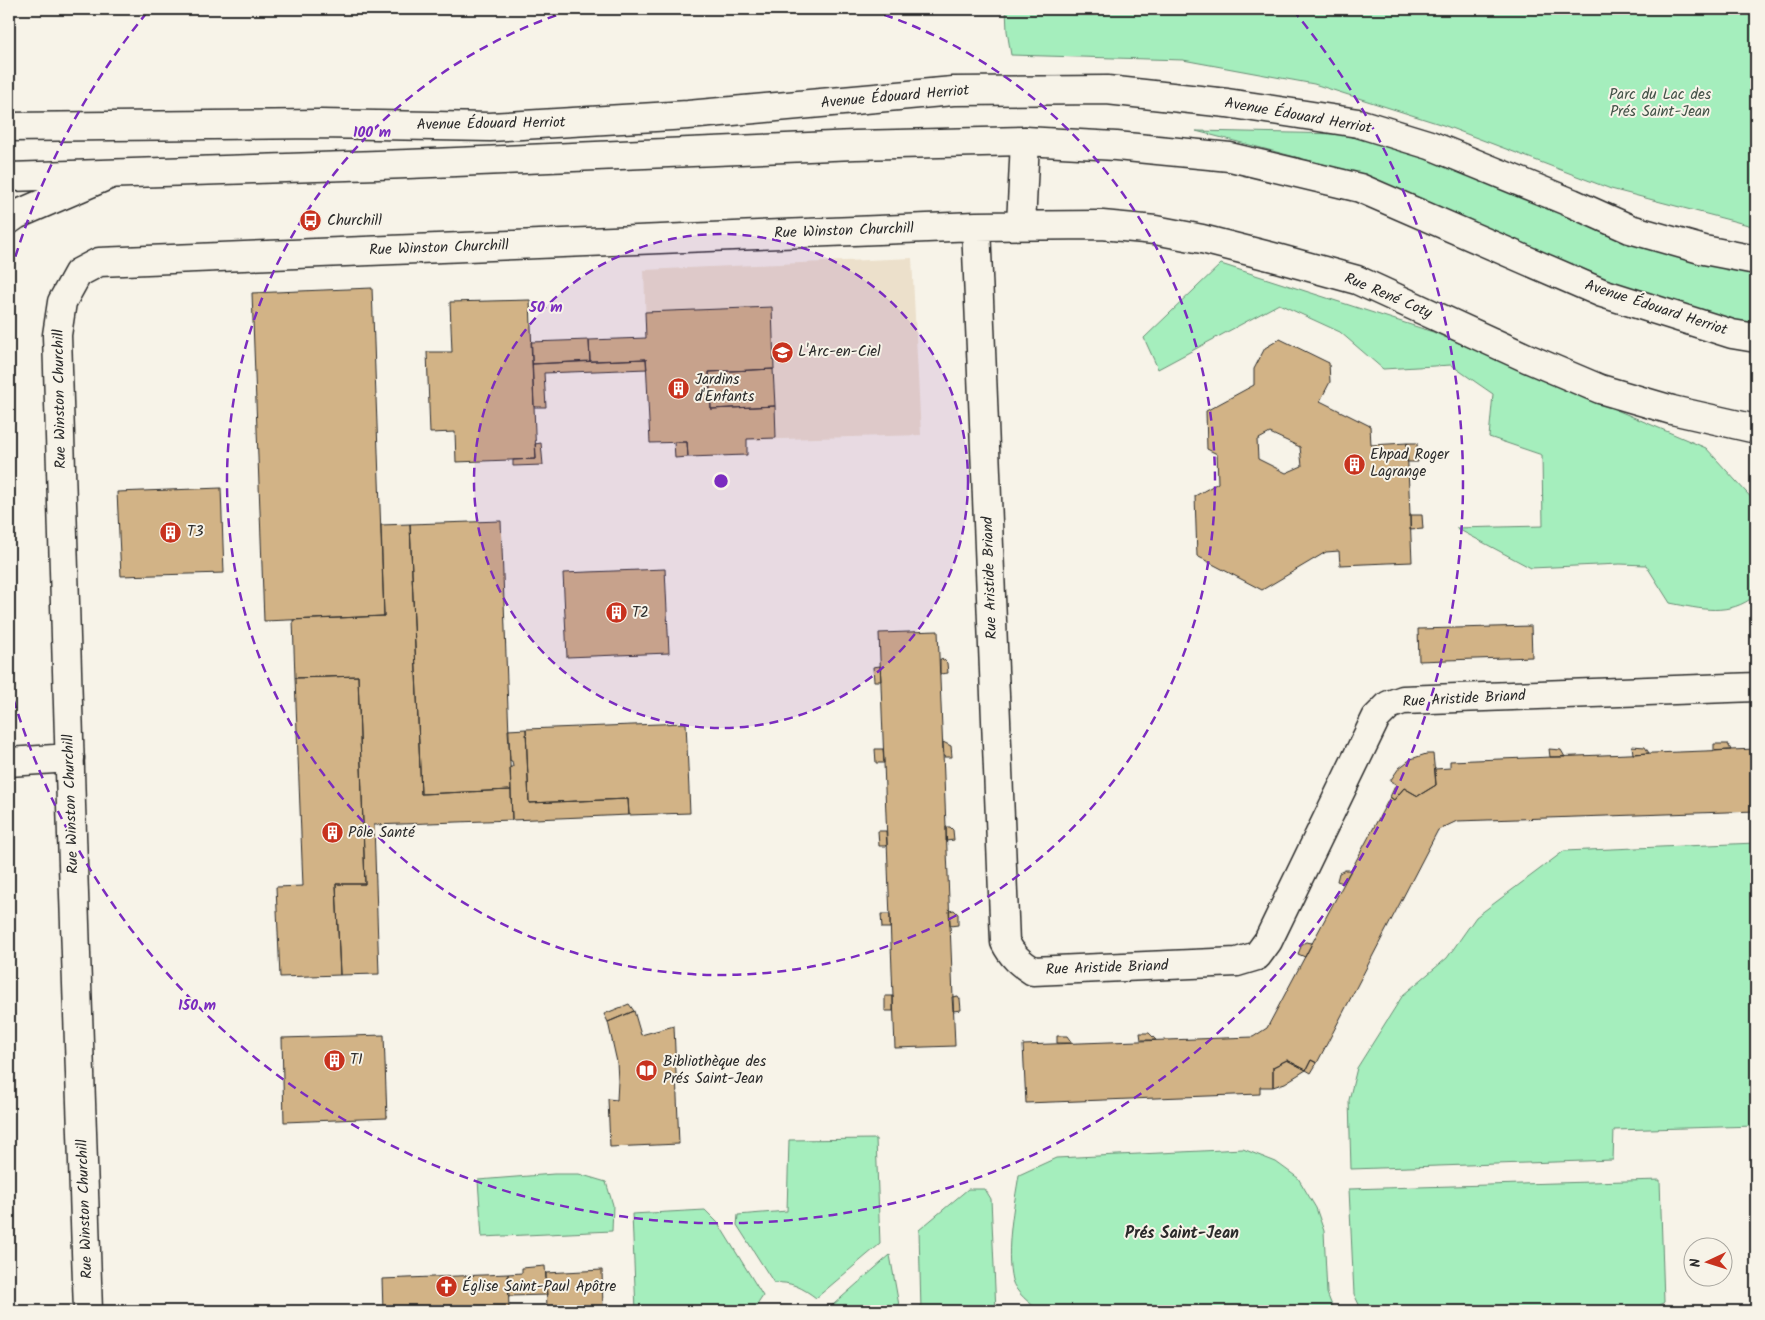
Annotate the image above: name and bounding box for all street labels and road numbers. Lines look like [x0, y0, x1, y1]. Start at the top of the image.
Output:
street label: Avenue Édouard Herriot [820, 79, 970, 115]
street label: Avenue Édouard Herriot [1223, 91, 1374, 141]
street label: Avenue Édouard Herriot [416, 111, 566, 137]
street label: Rue Winston Churchill [774, 217, 915, 245]
street label: Rue Winston Churchill [369, 234, 510, 262]
street label: Rue René Coty [1340, 267, 1437, 326]
street label: Avenue Édouard Herriot [1582, 274, 1731, 342]
street label: Rue Winston Churchill [47, 329, 73, 469]
street label: Rue Aristide Briand [976, 516, 1004, 640]
street label: Rue Aristide Briand [1402, 684, 1527, 714]
street label: Rue Winston Churchill [57, 733, 85, 874]
street label: Rue Aristide Briand [1045, 954, 1169, 982]
street label: Rue Winston Churchill [71, 1138, 99, 1279]

